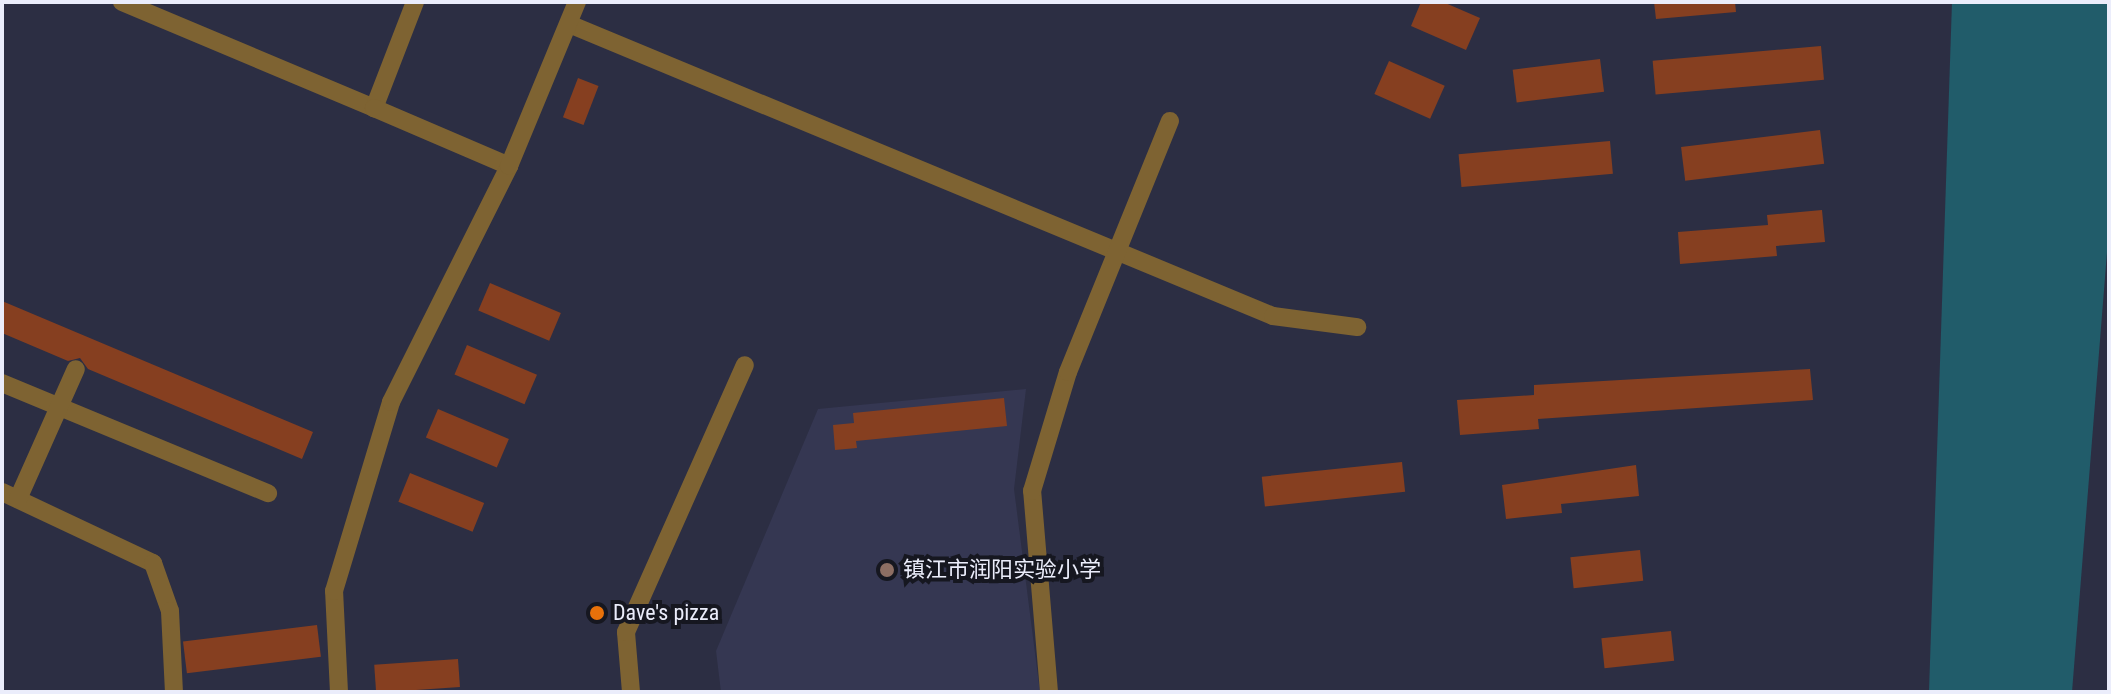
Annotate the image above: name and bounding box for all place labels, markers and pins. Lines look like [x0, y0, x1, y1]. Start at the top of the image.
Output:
place label: 镇江市润阳实验小学 [903, 557, 1101, 583]
marker: 镇江市润阳实验小学 [878, 561, 896, 579]
place label: Dave's pizza [613, 600, 719, 626]
marker: Dave's pizza [588, 604, 606, 622]

